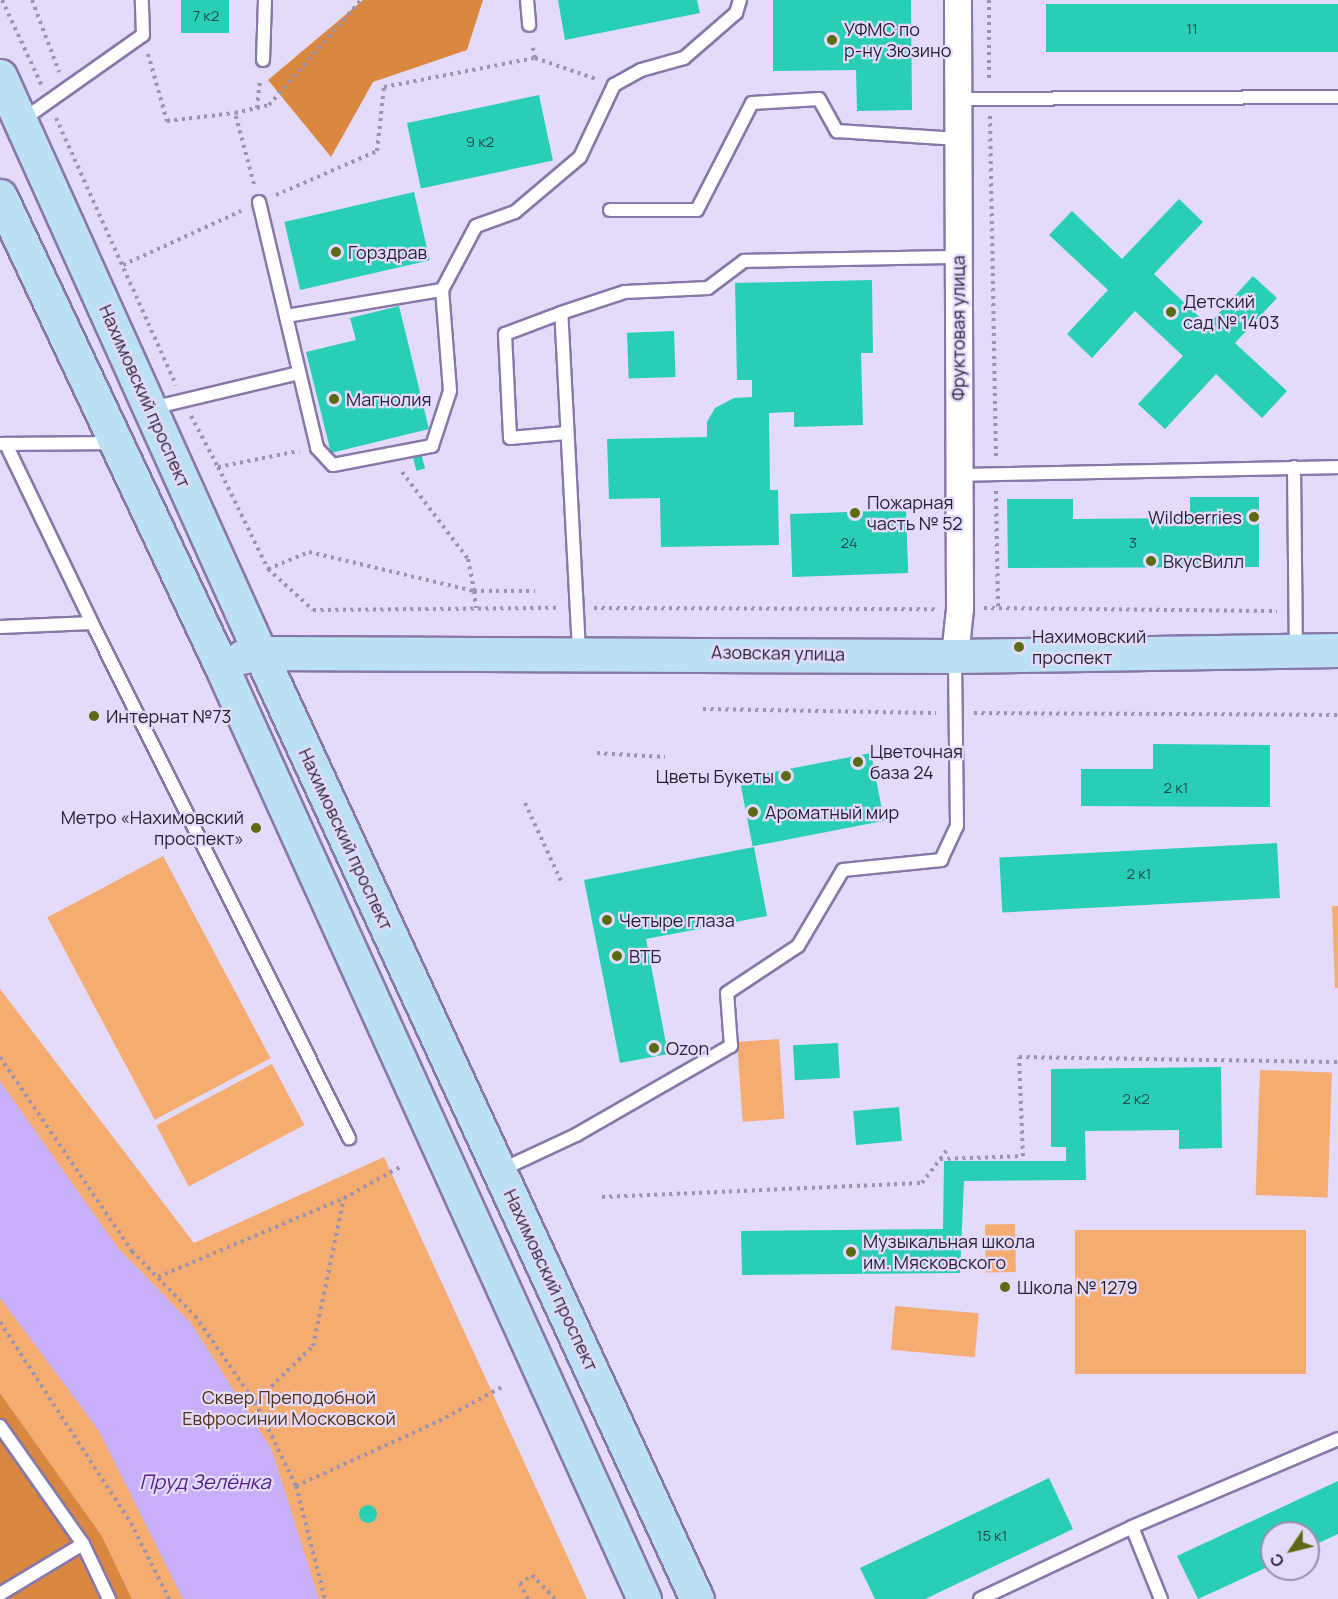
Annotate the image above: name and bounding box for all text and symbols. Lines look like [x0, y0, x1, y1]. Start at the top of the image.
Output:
house number: 7 к2 [193, 7, 219, 25]
place label: УФМС по р-ну Зюзино [844, 19, 951, 62]
house number: 11 [1186, 20, 1198, 38]
marker: УФМС по р-ну Зюзино [825, 33, 839, 47]
house number: 9 к2 [466, 133, 494, 151]
place label: Горздрав [348, 241, 427, 263]
marker: Горздрав [329, 245, 343, 259]
street label: Фруктовая улица [947, 255, 969, 401]
place label: Детский сад № 1403 [1183, 291, 1279, 334]
street label: Нахимовский проспект [95, 301, 195, 491]
marker: Детский сад № 1403 [1164, 305, 1178, 319]
place label: Магнолия [346, 388, 431, 410]
marker: Магнолия [327, 392, 341, 406]
place label: Пожарная часть № 52 [867, 492, 963, 534]
marker: Пожарная часть № 52 [848, 506, 862, 520]
place label: Wildberries [1148, 506, 1242, 528]
marker: Wildberries [1247, 510, 1261, 524]
house number: 24 [840, 534, 858, 552]
house number: 3 [1129, 534, 1137, 552]
place label: ВкусВилл [1163, 550, 1244, 572]
marker: ВкусВилл [1144, 554, 1158, 568]
place label: Нахимовский проспект [1032, 626, 1146, 668]
marker: Нахимовский проспект [1010, 638, 1028, 656]
street label: Азовская улица [711, 641, 845, 665]
place label: Интернат №73 [106, 705, 232, 727]
marker: Интернат №73 [87, 709, 101, 723]
place label: Цветочная база 24 [870, 741, 963, 783]
street label: Нахимовский проспект [294, 745, 398, 933]
marker: Цветочная база 24 [851, 755, 865, 769]
place label: Цветы Букеты [656, 765, 774, 787]
marker: Цветы Букеты [779, 769, 793, 783]
house number: 2 к1 [1164, 779, 1188, 797]
place label: Ароматный мир [765, 801, 899, 823]
marker: Ароматный мир [746, 805, 760, 819]
place label: Метро «Нахимовский проспект» [61, 807, 244, 850]
marker: Метро «Нахимовский проспект» [249, 821, 263, 835]
house number: 2 к1 [1127, 865, 1151, 883]
place label: Четыре глаза [619, 909, 735, 931]
marker: Четыре глаза [600, 913, 614, 927]
place label: ВТБ [629, 945, 661, 967]
marker: ВТБ [610, 949, 624, 963]
place label: Ozon [666, 1037, 709, 1059]
marker: Ozon [647, 1041, 661, 1055]
house number: 2 к2 [1122, 1090, 1150, 1108]
street label: Нахимовский проспект [499, 1186, 603, 1374]
place label: Музыкальная школа им. Мясковского [863, 1231, 1035, 1274]
marker: Музыкальная школа им. Мясковского [844, 1245, 858, 1259]
place label: Школа № 1279 [1017, 1276, 1138, 1298]
marker: Школа № 1279 [998, 1280, 1012, 1294]
park label: Сквер Преподобной Евфросинии Московской [182, 1387, 396, 1430]
water label: Пруд Зелёнка [139, 1469, 271, 1493]
north arrow [1260, 1521, 1320, 1581]
house number: 15 к1 [977, 1527, 1007, 1545]
text: С [1264, 1549, 1289, 1571]

